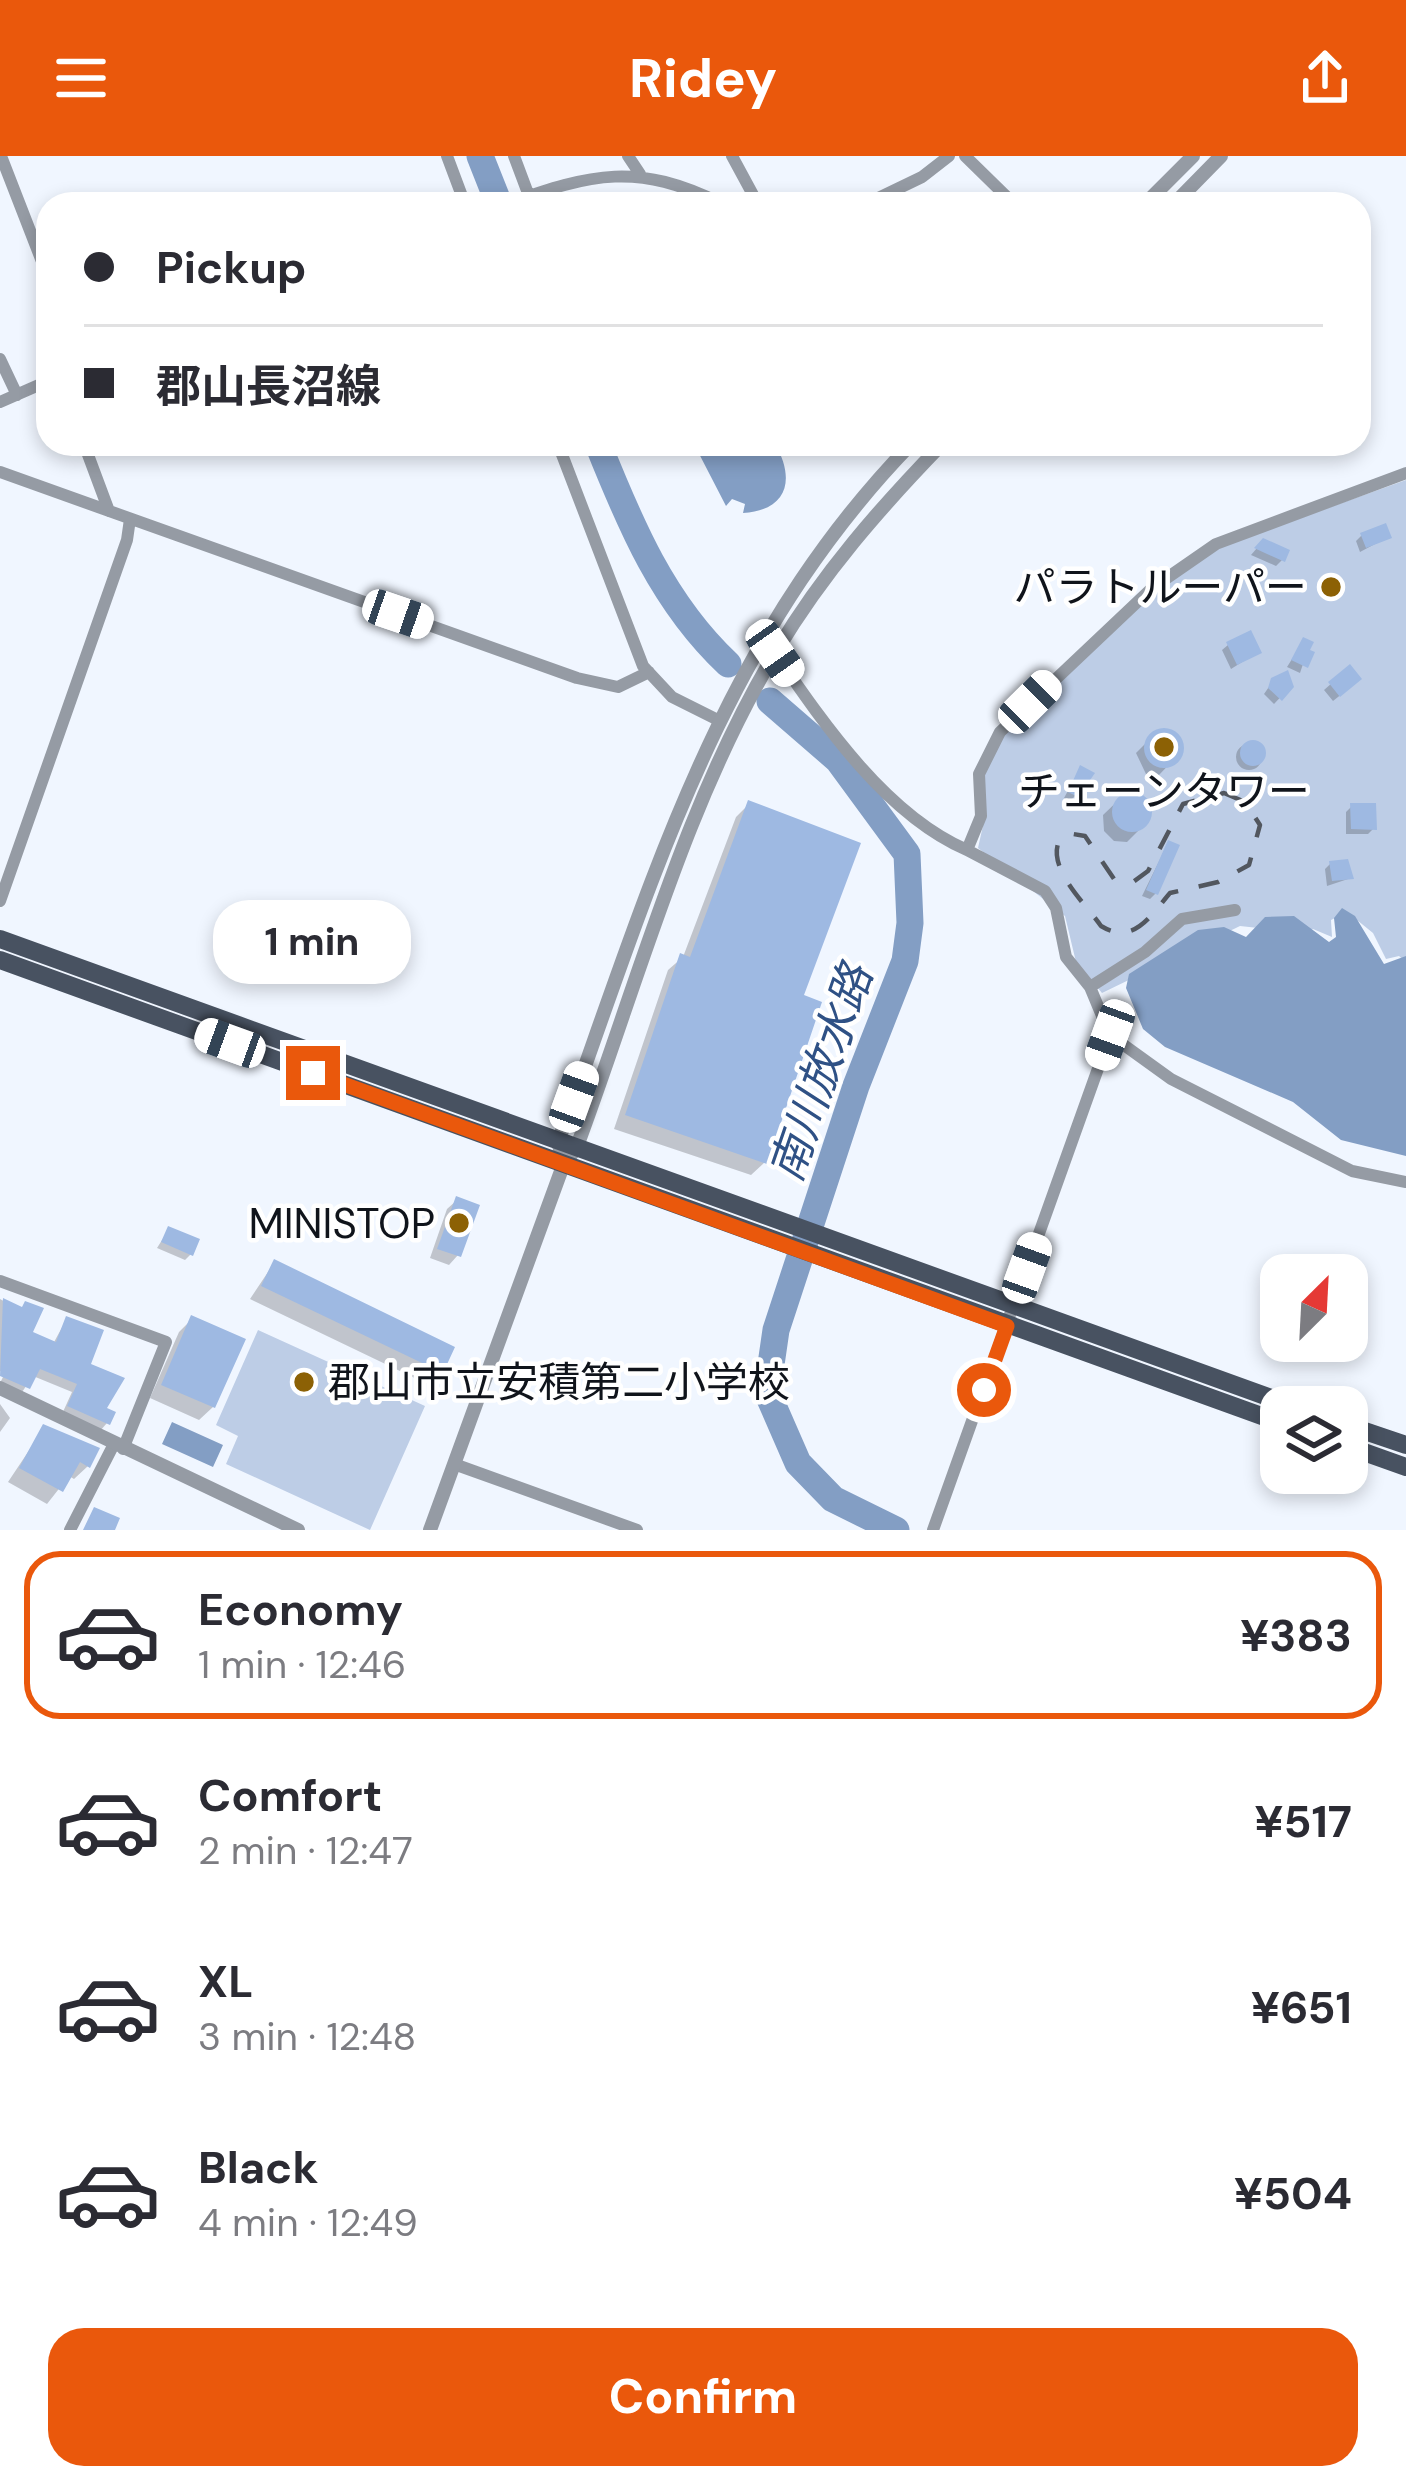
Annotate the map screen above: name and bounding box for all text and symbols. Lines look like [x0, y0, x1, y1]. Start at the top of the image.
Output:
text: Ridey [629, 43, 777, 114]
icon: menu [48, 45, 114, 111]
icon: share [1292, 45, 1358, 111]
text: Pickup [156, 238, 306, 297]
text: 郡山長沼線 [156, 357, 381, 416]
place label: パラトルーパー [1013, 560, 1307, 615]
marker: パラトルーパー [1318, 574, 1344, 600]
car [358, 585, 438, 643]
car [740, 613, 810, 693]
car [992, 664, 1068, 740]
marker: チェーンタワー [1151, 734, 1177, 760]
place label: チェーンタワー [1018, 764, 1310, 819]
callout: 1 min [214, 899, 412, 983]
text: 1 min [265, 916, 359, 967]
water label: 南川放水路 [756, 953, 887, 1189]
car [1081, 995, 1139, 1075]
car [190, 1014, 270, 1072]
route end [286, 1046, 340, 1100]
car [545, 1057, 603, 1137]
place label: MINISTOP [248, 1196, 435, 1251]
marker: MINISTOP [446, 1210, 472, 1236]
car [998, 1228, 1056, 1308]
north arrow [1260, 1254, 1368, 1362]
map controls [1260, 1254, 1368, 1494]
place label: 郡山市立安積第二小学校 [328, 1355, 790, 1410]
route start [957, 1363, 1011, 1417]
marker: 郡山市立安積第二小学校 [291, 1369, 317, 1395]
button: layers [1260, 1386, 1368, 1494]
text: Economy [198, 1580, 403, 1639]
icon: car [54, 1581, 162, 1689]
text: ¥383 [1240, 1606, 1352, 1665]
text: 1 min · 12:46 [198, 1639, 406, 1690]
text: Comfort [198, 1766, 382, 1825]
icon: car [54, 1767, 162, 1875]
text: ¥517 [1254, 1792, 1352, 1851]
text: 2 min · 12:47 [198, 1825, 413, 1876]
text: XL [198, 1952, 253, 2011]
icon: car [54, 1953, 162, 2061]
text: ¥651 [1251, 1978, 1352, 2037]
text: 3 min · 12:48 [198, 2011, 416, 2062]
text: Black [198, 2138, 318, 2197]
icon: car [54, 2139, 162, 2247]
text: ¥504 [1234, 2164, 1352, 2223]
text: 4 min · 12:49 [198, 2197, 418, 2248]
button: Confirm [48, 2328, 1358, 2466]

